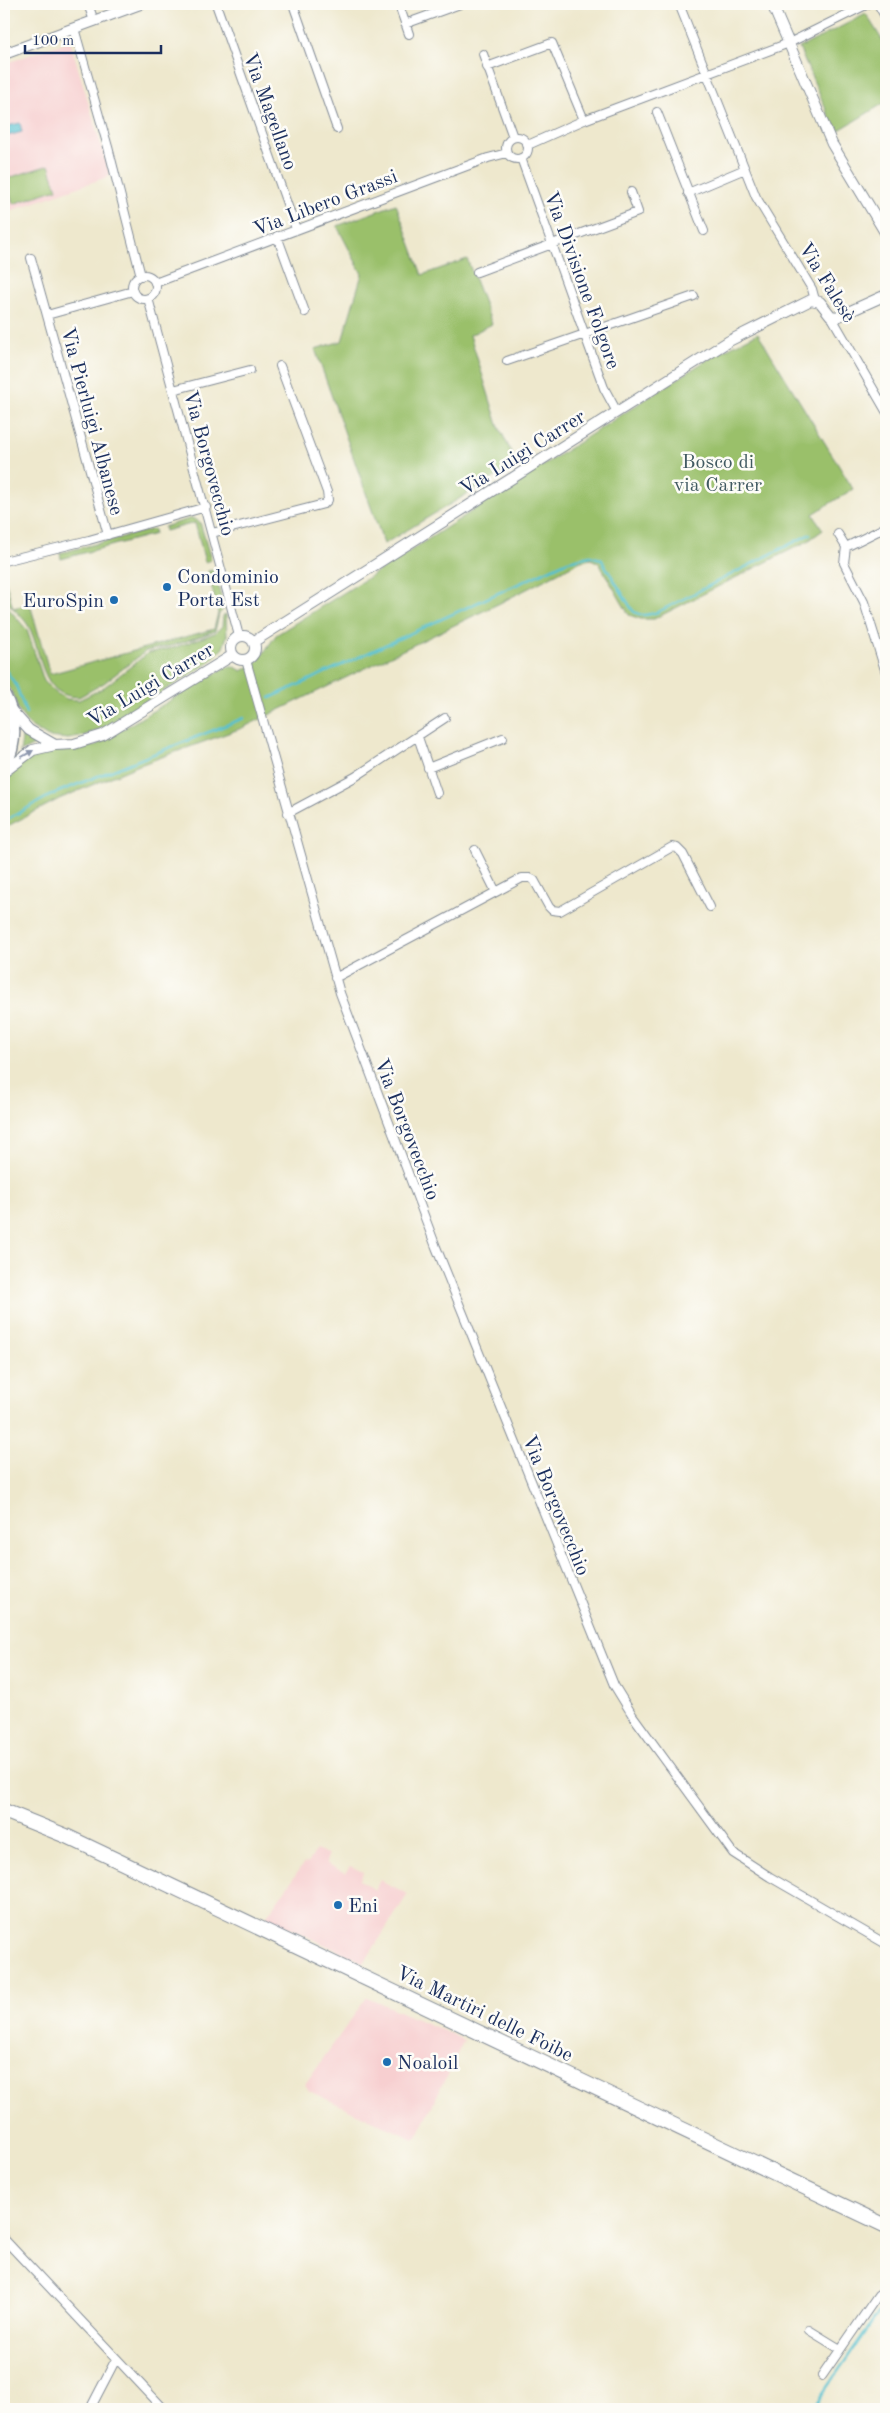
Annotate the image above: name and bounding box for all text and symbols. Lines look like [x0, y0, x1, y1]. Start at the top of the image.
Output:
scale bar [25, 22, 161, 54]
text: 100 m [32, 34, 74, 49]
street label: Via Magellano [239, 50, 300, 173]
street label: Via Libero Grassi [251, 167, 401, 241]
street label: Via Divisione Folgore [540, 189, 623, 372]
street label: Via Falesè [794, 240, 859, 327]
street label: Via Pierluigi Albanese [56, 325, 126, 518]
street label: Via Borgovecchio [179, 389, 237, 538]
street label: Via Luigi Carrer [457, 407, 589, 500]
park label: Bosco di via Carrer [674, 453, 762, 496]
place label: Condominio Porta Est [177, 568, 279, 611]
marker: Condominio Porta Est [161, 581, 173, 593]
place label: EuroSpin [22, 592, 104, 612]
marker: EuroSpin [108, 594, 120, 606]
street label: Via Luigi Carrer [84, 640, 218, 731]
one-way arrow [21, 749, 34, 758]
street label: Via Borgovecchio [370, 1056, 442, 1203]
street label: Via Borgovecchio [518, 1433, 592, 1579]
place label: Eni [348, 1897, 378, 1917]
marker: Eni [332, 1899, 344, 1911]
street label: Via Martiri delle Foibe [393, 1963, 576, 2066]
place label: Noaloil [397, 2054, 458, 2074]
marker: Noaloil [381, 2056, 393, 2068]

